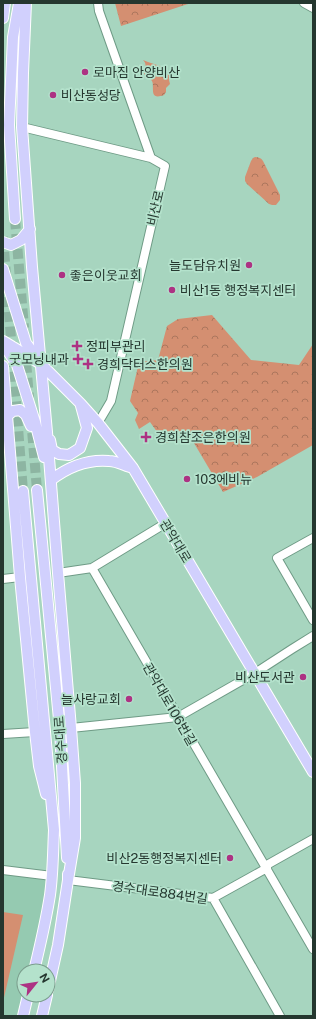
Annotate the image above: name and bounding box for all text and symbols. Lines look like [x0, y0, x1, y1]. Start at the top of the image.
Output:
place label: 로마짐 안양비산 [93, 65, 180, 80]
marker: 로마짐 안양비산 [80, 67, 90, 77]
place label: 비산동성당 [61, 88, 121, 103]
marker: 비산동성당 [48, 90, 58, 100]
street label: 비산로 [144, 189, 167, 227]
place label: 늘도담유치원 [169, 258, 241, 273]
marker: 늘도담유치원 [244, 260, 254, 270]
place label: 좋은이웃교회 [70, 268, 142, 283]
marker: 좋은이웃교회 [57, 270, 67, 280]
place label: 비산1동 행정복지센터 [180, 283, 296, 298]
marker: 비산1동 행정복지센터 [167, 285, 177, 295]
place label: 정피부관리 [86, 339, 146, 354]
marker: 정피부관리 [71, 340, 83, 352]
place label: 굿모닝내과 [9, 352, 69, 367]
marker: 굿모닝내과 [72, 353, 84, 365]
place label: 경희닥터스한의원 [97, 357, 193, 372]
marker: 경희닥터스한의원 [82, 358, 94, 370]
place label: 경희참조은한의원 [155, 430, 251, 445]
marker: 경희참조은한의원 [140, 431, 152, 443]
place label: 103에비뉴 [195, 472, 252, 487]
marker: 103에비뉴 [182, 474, 192, 484]
street label: 관악대로 [157, 517, 194, 566]
street label: 관악대로106번길 [140, 660, 199, 748]
place label: 비산도서관 [235, 670, 295, 685]
marker: 비산도서관 [298, 672, 308, 682]
place label: 늘사랑교회 [61, 692, 121, 707]
marker: 늘사랑교회 [124, 694, 134, 704]
street label: 경수대로 [51, 716, 70, 764]
place label: 비산2동행정복지센터 [107, 851, 222, 866]
marker: 비산2동행정복지센터 [225, 853, 235, 863]
street label: 경수대로884번길 [111, 878, 209, 907]
north arrow [16, 963, 56, 1003]
text: N [37, 971, 52, 985]

